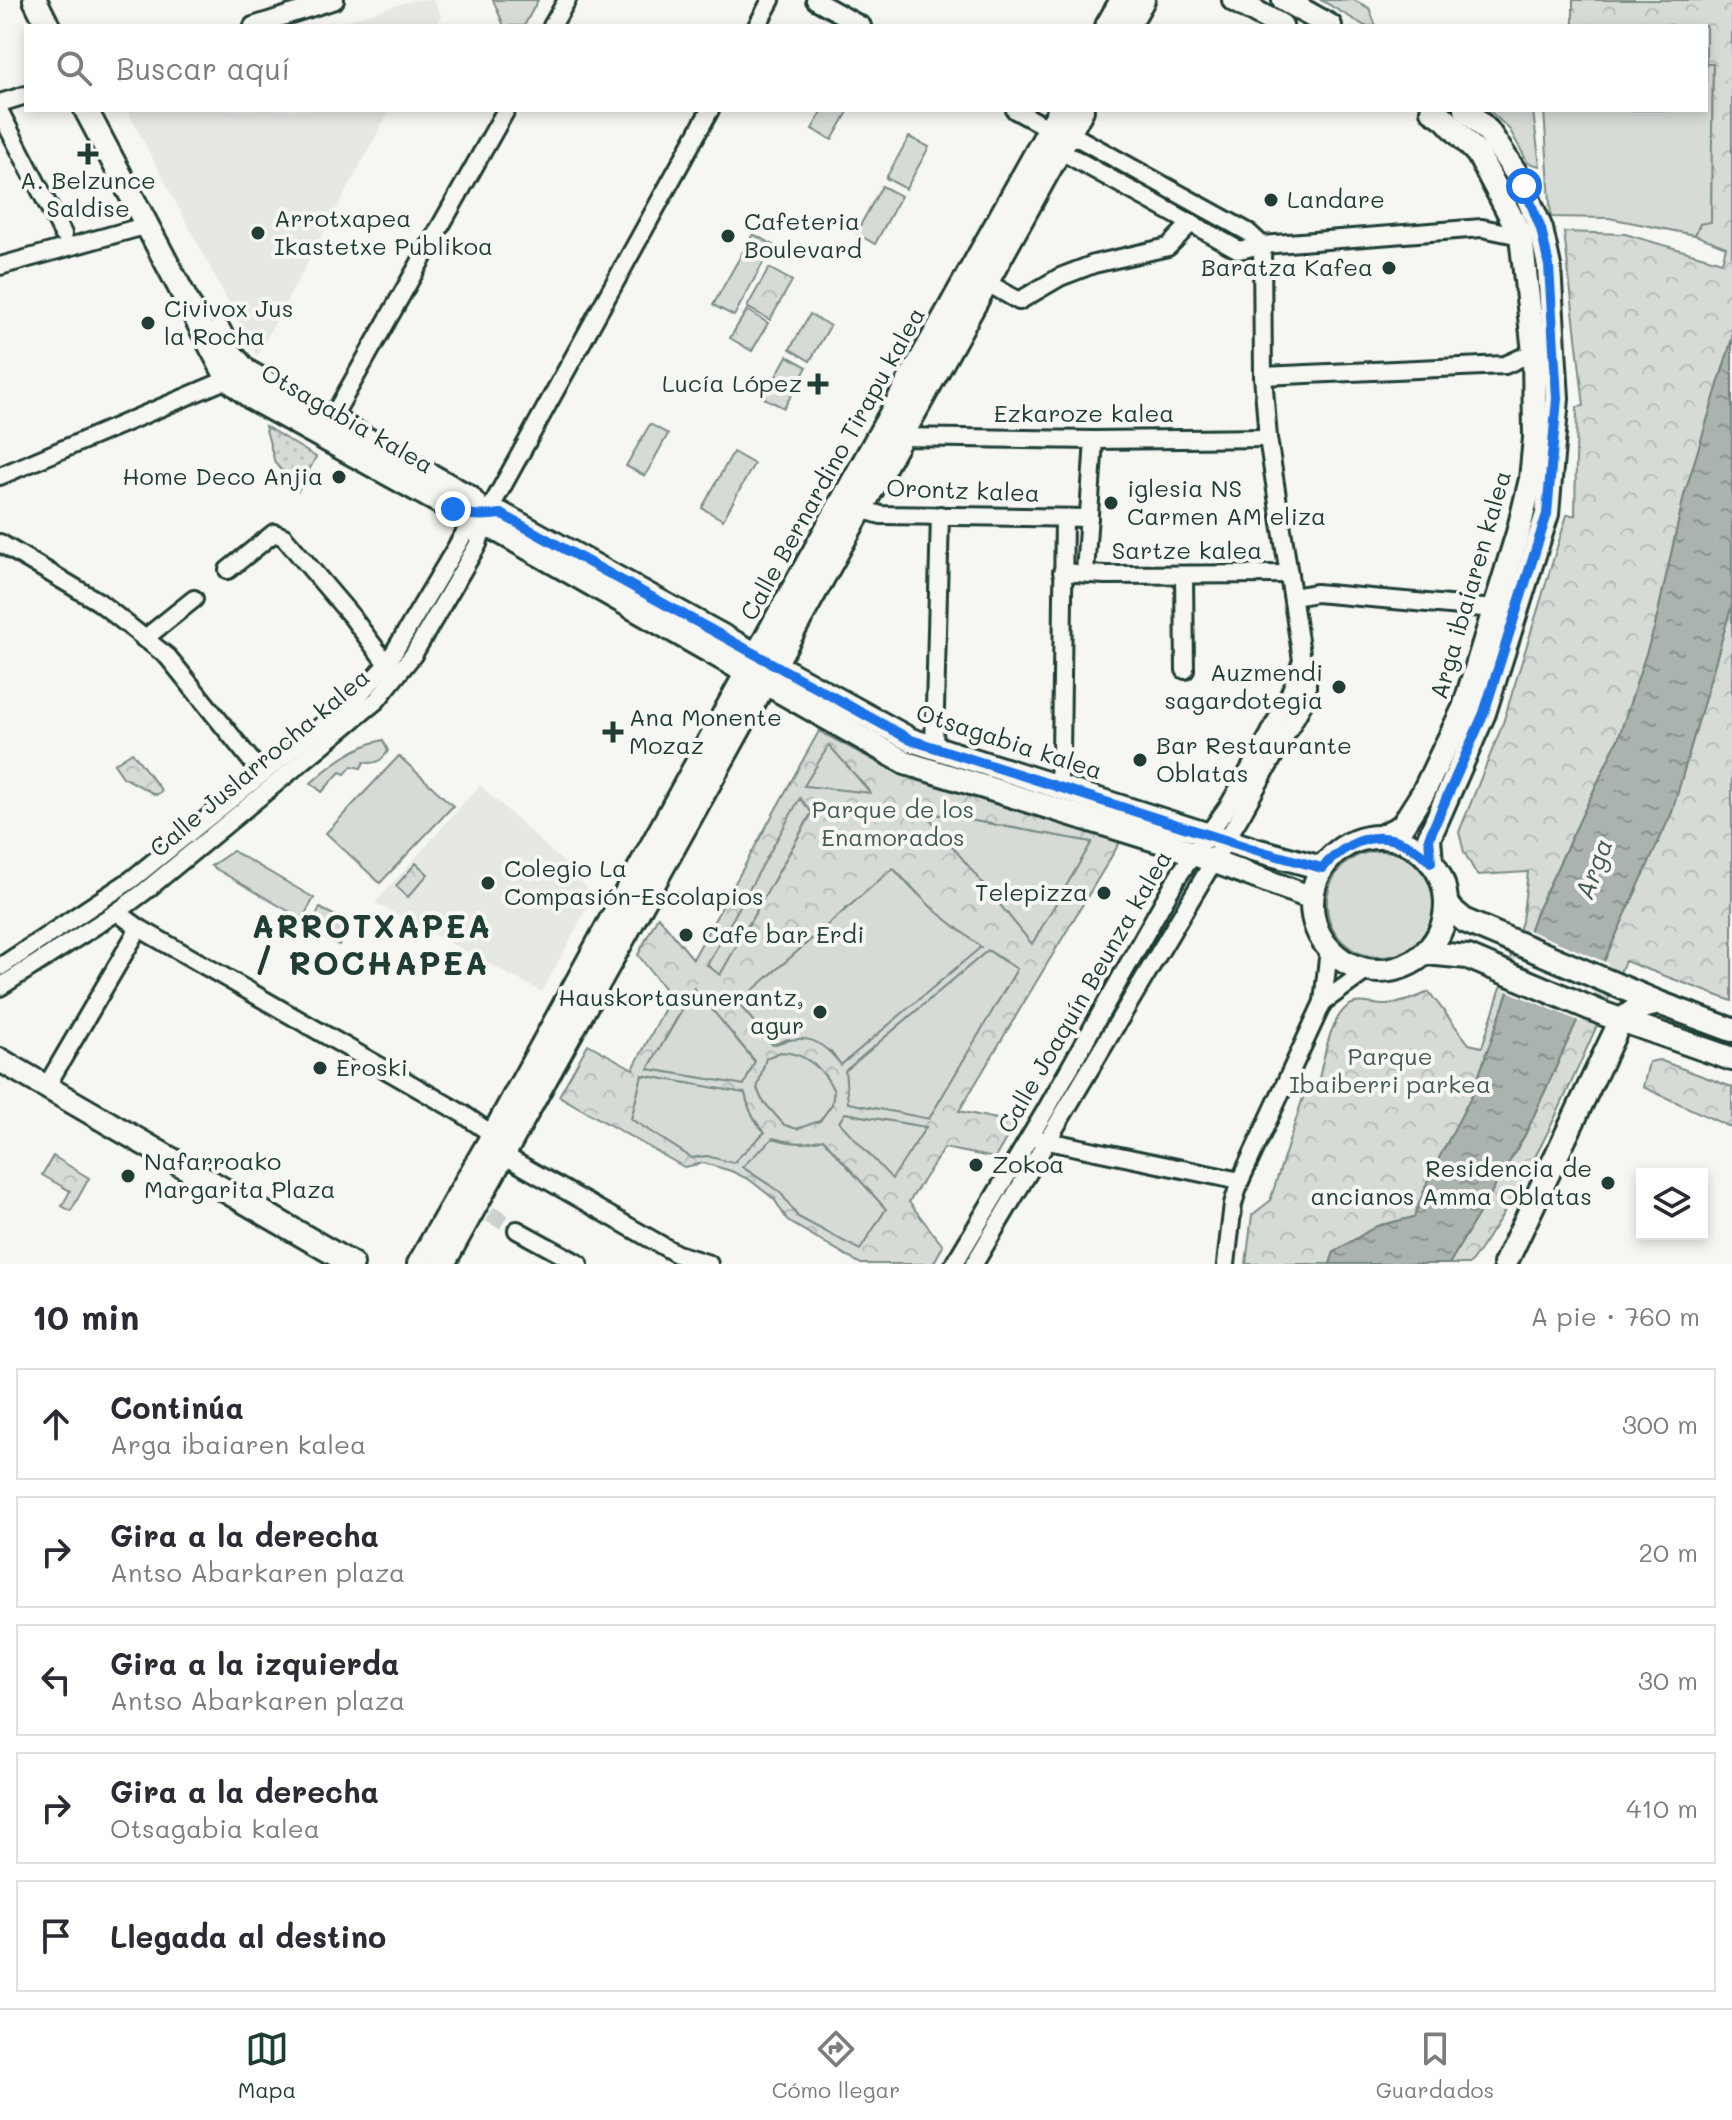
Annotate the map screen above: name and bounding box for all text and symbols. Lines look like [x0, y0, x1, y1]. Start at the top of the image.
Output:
search box [24, 24, 1708, 112]
icon: search [52, 46, 96, 90]
text: Buscar aquí [116, 48, 290, 88]
marker: A. Belzunce Saldise [79, 145, 97, 163]
place label: A. Belzunce Saldise [20, 164, 156, 223]
route start [1506, 168, 1542, 204]
place label: Landare [1287, 183, 1385, 214]
marker: Landare [1262, 191, 1280, 209]
place label: Arrotxapea Ikastetxe Publikoa [274, 202, 493, 261]
place label: Cafeteria Boulevard [744, 205, 862, 264]
marker: Arrotxapea Ikastetxe Publikoa [249, 224, 267, 242]
marker: Cafeteria Boulevard [719, 227, 737, 245]
place label: Baratza Kafea [1201, 251, 1373, 282]
marker: Baratza Kafea [1380, 259, 1398, 277]
place label: Civivox Jus la Rocha [164, 292, 293, 351]
street label: Calle Bernardino Tirapu kalea [732, 301, 931, 625]
marker: Civivox Jus la Rocha [139, 314, 157, 332]
street label: Otsagabia kalea [256, 356, 439, 480]
place label: Lucía López [662, 367, 802, 398]
marker: Lucía López [809, 375, 827, 393]
street label: Ezkaroze kalea [994, 397, 1174, 428]
place label: Home Deco Anjia [122, 460, 323, 491]
street label: Arga ibaiaren kalea [1422, 467, 1517, 703]
marker: Home Deco Anjia [330, 468, 348, 486]
street label: Orontz kalea [886, 471, 1040, 508]
place label: iglesia NS Carmen AM eliza [1127, 472, 1326, 531]
route end [435, 491, 471, 527]
marker: iglesia NS Carmen AM eliza [1102, 494, 1120, 512]
street label: Sartze kalea [1112, 534, 1262, 565]
place label: Auzmendi sagardotegia [1164, 656, 1323, 715]
street label: Calle Juslarrocha kalea [143, 661, 375, 863]
marker: Auzmendi sagardotegia [1330, 678, 1348, 696]
street label: Otsagabia kalea [912, 696, 1106, 785]
place label: Ana Monente Mozaz [629, 701, 782, 760]
marker: Ana Monente Mozaz [604, 723, 622, 741]
place label: Bar Restaurante Oblatas [1156, 729, 1352, 788]
marker: Bar Restaurante Oblatas [1131, 751, 1149, 769]
park label: Parque de los Enamorados [812, 793, 974, 852]
water label: Arga [1566, 834, 1620, 904]
street label: Calle Joaquín Beunza kalea [990, 844, 1178, 1138]
place label: Colegio La Compasión-Escolapios [504, 852, 764, 911]
marker: Colegio La Compasión-Escolapios [479, 874, 497, 892]
place label: Telepizza [975, 876, 1088, 907]
marker: Telepizza [1095, 884, 1113, 902]
district label: ARROTXAPEA / ROCHAPEA [252, 904, 492, 983]
place label: Cafe bar Erdi [702, 918, 864, 949]
marker: Cafe bar Erdi [677, 926, 695, 944]
place label: Hauskortasunerantz, agur [558, 981, 804, 1040]
marker: Hauskortasunerantz, agur [811, 1003, 829, 1021]
park label: Parque Ibaiberri parkea [1289, 1040, 1491, 1099]
place label: Eroski [336, 1051, 408, 1082]
marker: Eroski [311, 1059, 329, 1077]
place label: Nafarroako Margarita Plaza [144, 1145, 336, 1204]
place label: Zokoa [992, 1148, 1064, 1179]
place label: Residencia de ancianos Amma Oblatas [1311, 1152, 1592, 1211]
marker: Zokoa [967, 1156, 985, 1174]
marker: Nafarroako Margarita Plaza [119, 1167, 137, 1185]
map controls [1636, 1168, 1708, 1240]
button: layers [1636, 1168, 1708, 1240]
marker: Residencia de ancianos Amma Oblatas [1599, 1174, 1617, 1192]
text: 10 min [32, 1294, 139, 1339]
text: A pie · 760 m [1530, 1299, 1700, 1333]
text: Continúa [110, 1387, 244, 1427]
icon: ahead [34, 1402, 78, 1446]
text: 300 m [1622, 1407, 1698, 1441]
text: Arga ibaiaren kalea [110, 1427, 366, 1461]
text: Gira a la derecha [110, 1515, 379, 1555]
icon: right [34, 1530, 78, 1574]
text: 20 m [1638, 1535, 1698, 1569]
text: Antso Abarkaren plaza [110, 1555, 405, 1589]
text: Gira a la izquierda [110, 1643, 399, 1683]
icon: left [34, 1658, 78, 1702]
text: 30 m [1638, 1663, 1698, 1697]
text: Antso Abarkaren plaza [110, 1683, 405, 1717]
text: Gira a la derecha [110, 1771, 379, 1811]
icon: right [34, 1786, 78, 1830]
text: 410 m [1626, 1791, 1698, 1825]
text: Otsagabia kalea [110, 1811, 320, 1845]
icon: arrive [34, 1914, 78, 1958]
text: Llegada al destino [110, 1916, 386, 1956]
tab: Mapa [238, 2027, 296, 2104]
tab: Cómo llegar [772, 2027, 900, 2104]
tab: Guardados [1376, 2027, 1494, 2104]

